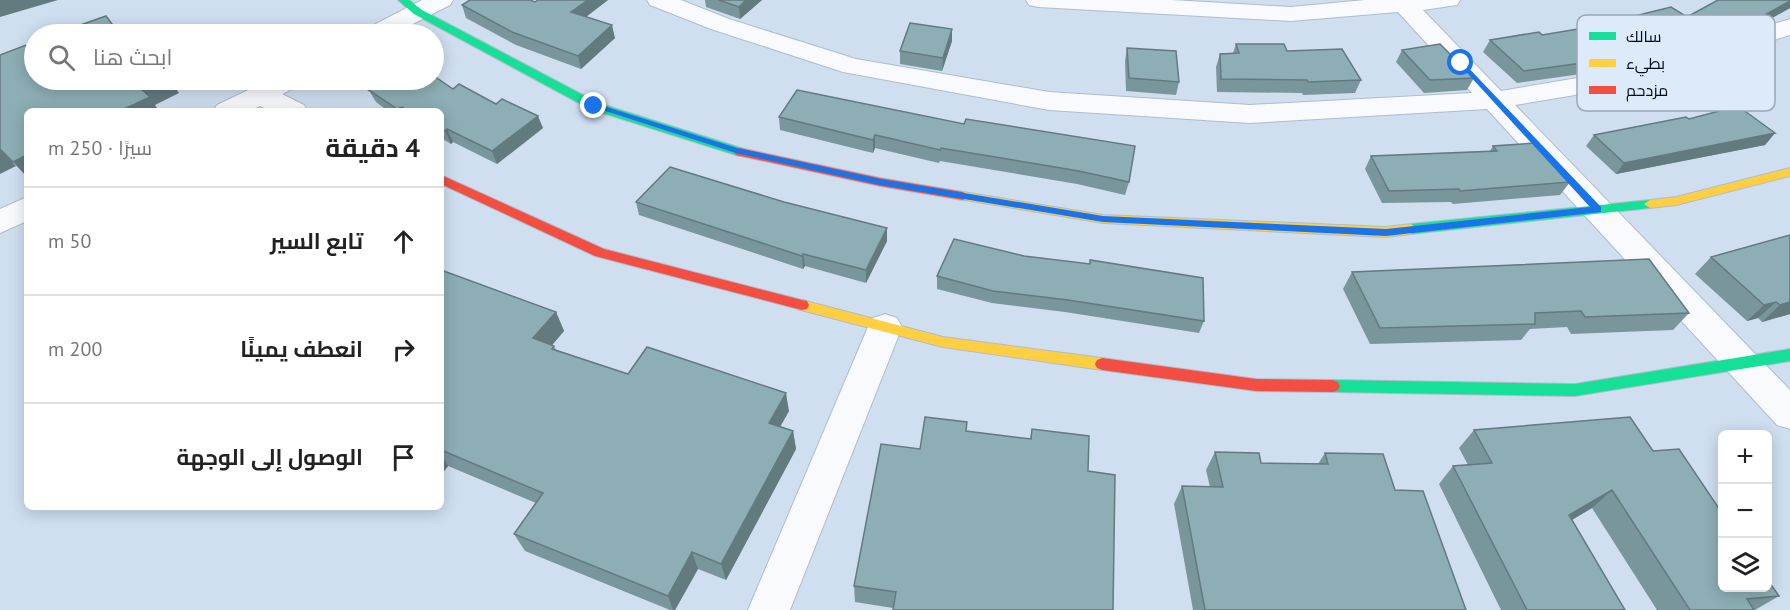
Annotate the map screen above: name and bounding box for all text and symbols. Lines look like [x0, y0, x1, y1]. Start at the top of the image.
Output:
legend [1577, 15, 1775, 111]
search box [24, 24, 444, 90]
text: سالك [1626, 26, 1661, 46]
icon: search [45, 41, 78, 74]
text: ابحث هنا [93, 43, 172, 71]
route start [1447, 49, 1473, 75]
text: بطيء [1626, 53, 1665, 77]
text: مزدحم [1626, 80, 1668, 102]
route end [580, 92, 606, 118]
text: 4 دقيقة [325, 131, 420, 164]
text: سيرًا · 250 m [48, 135, 152, 161]
icon: ahead [387, 225, 420, 258]
text: تابع السير [270, 227, 363, 255]
text: 50 m [48, 228, 91, 254]
icon: right [387, 333, 420, 366]
text: انعطف يمينًا [240, 335, 363, 363]
text: 200 m [48, 336, 102, 362]
map controls [1718, 430, 1772, 592]
button: + [1718, 430, 1772, 484]
icon: arrive [387, 441, 420, 474]
text: الوصول إلى الوجهة [177, 443, 363, 471]
button: − [1718, 484, 1772, 538]
button: layers [1718, 538, 1772, 592]

